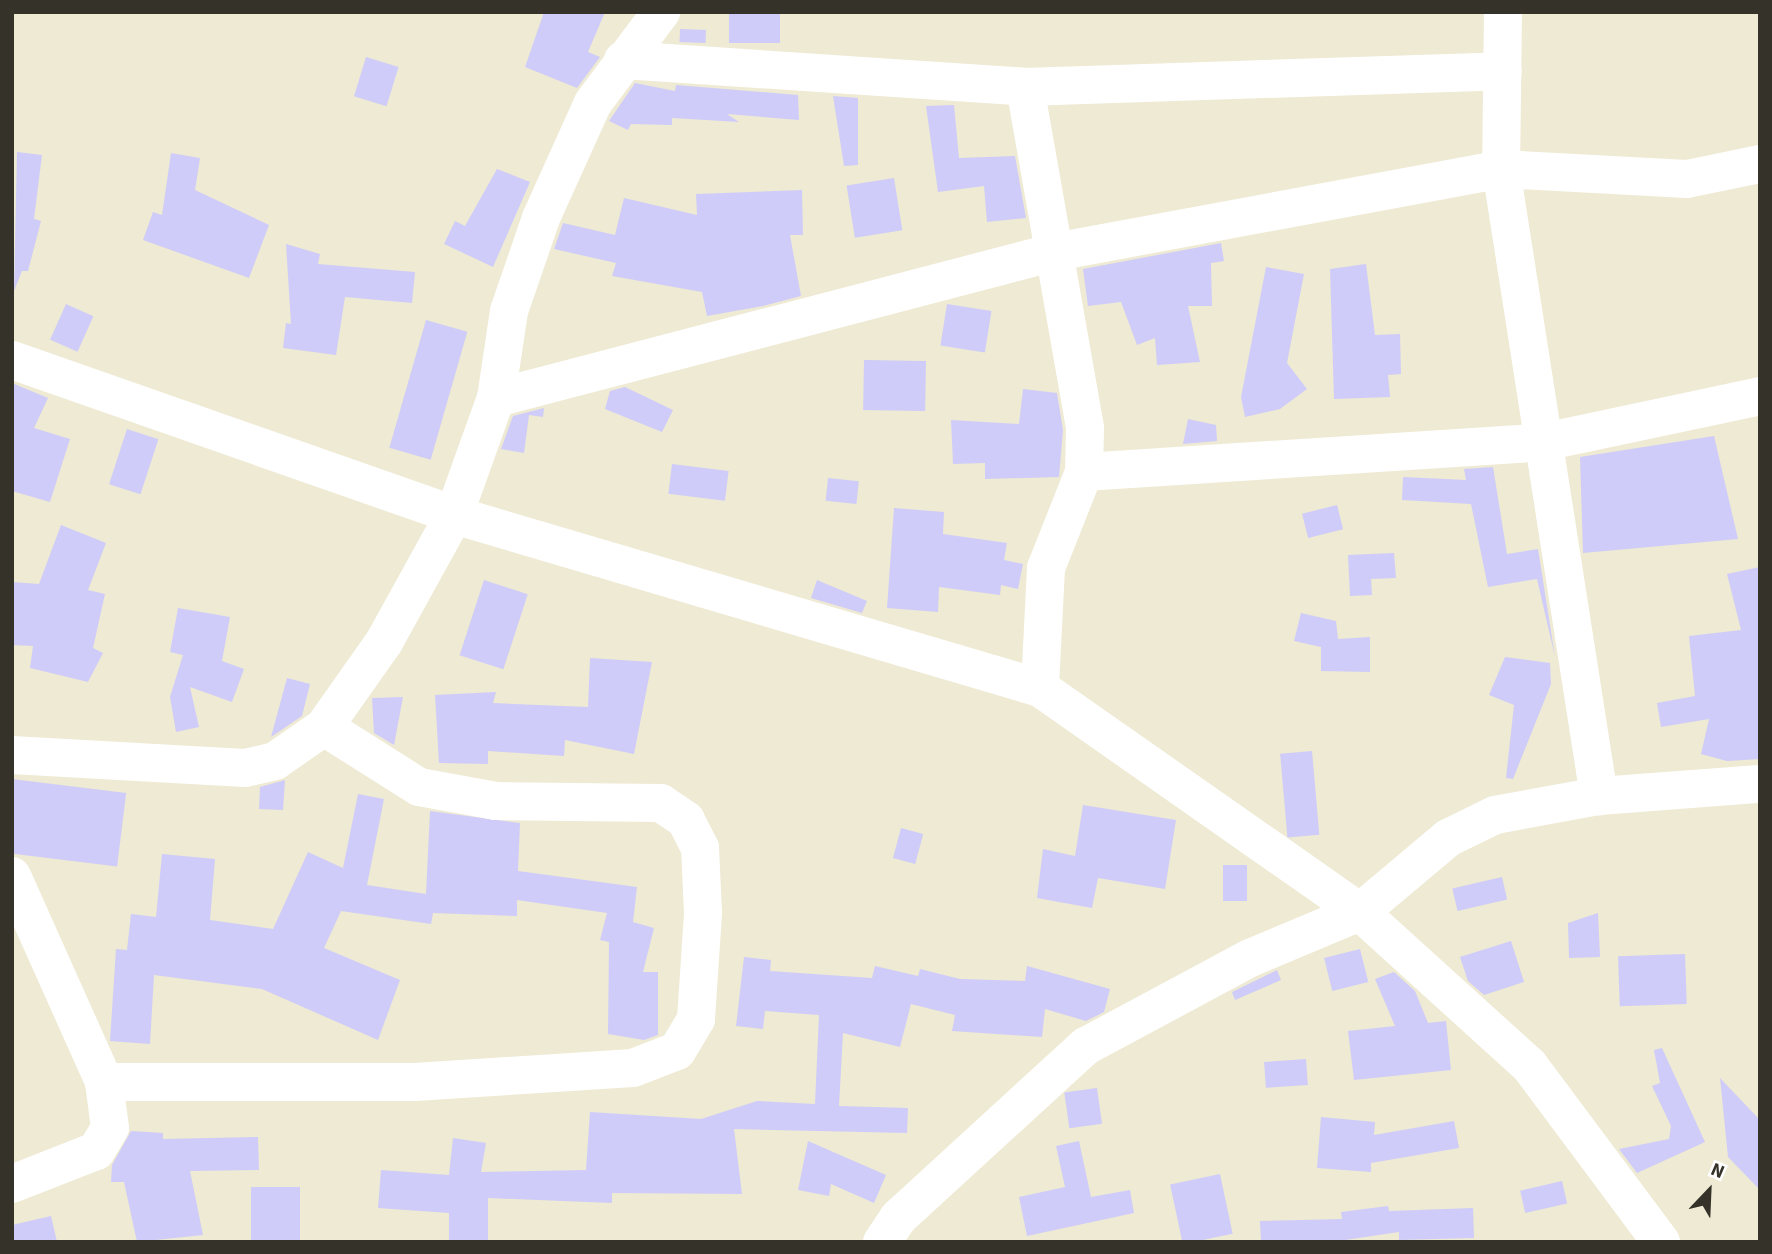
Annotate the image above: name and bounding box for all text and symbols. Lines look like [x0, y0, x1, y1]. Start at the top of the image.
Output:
north arrow [1674, 1156, 1744, 1226]
text: N [1706, 1156, 1728, 1186]

